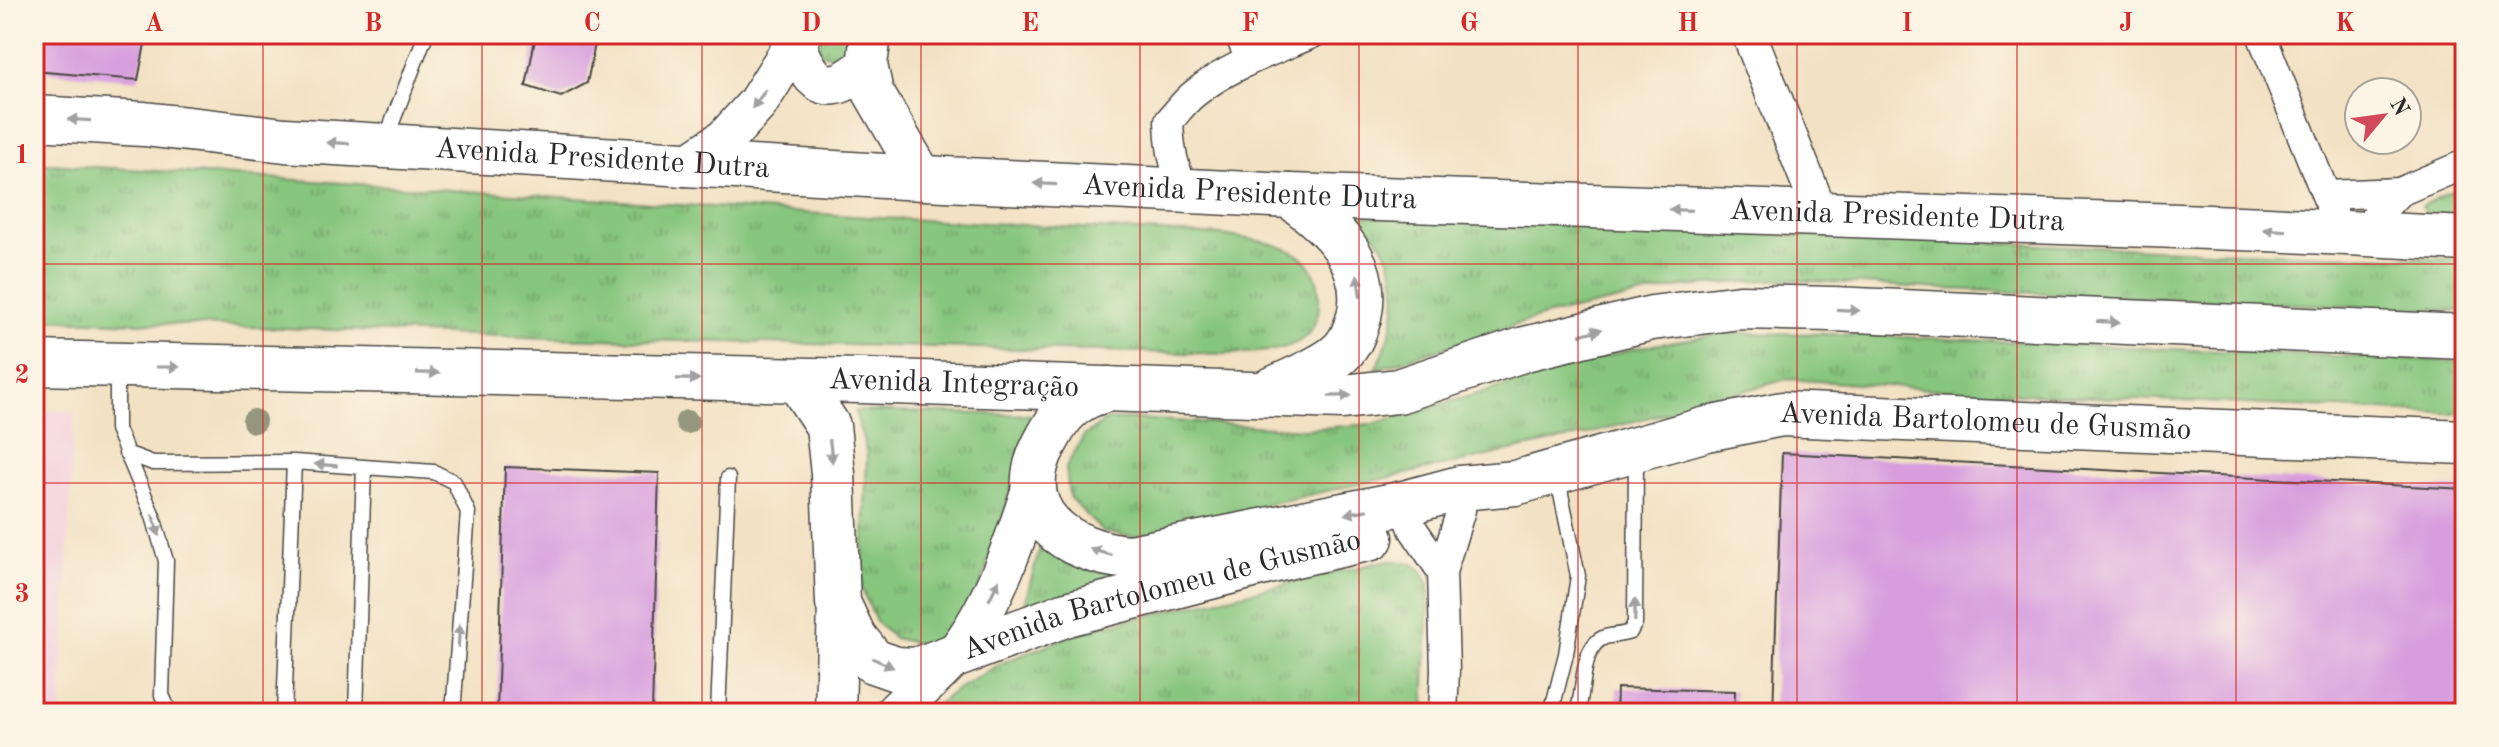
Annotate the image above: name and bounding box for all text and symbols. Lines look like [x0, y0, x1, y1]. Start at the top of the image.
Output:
text: A [144, 11, 164, 37]
text: B [364, 11, 382, 37]
text: C [583, 11, 601, 37]
text: D [801, 11, 821, 37]
text: E [1021, 11, 1039, 37]
text: F [1241, 11, 1259, 37]
text: G [1460, 11, 1478, 37]
text: H [1677, 11, 1699, 37]
text: I [1901, 11, 1913, 37]
text: J [2119, 11, 2133, 37]
text: K [2335, 11, 2355, 37]
north arrow [2343, 76, 2423, 156]
one-way arrow [752, 89, 768, 110]
text: N [2385, 95, 2413, 120]
one-way arrow [66, 114, 91, 127]
street label: Avenida Presidente Dutra [434, 134, 771, 184]
one-way arrow [325, 136, 350, 149]
text: 1 [14, 143, 30, 169]
street label: Avenida Presidente Dutra [1081, 171, 1418, 215]
one-way arrow [1032, 177, 1057, 190]
street label: Avenida Presidente Dutra [1729, 196, 2065, 237]
one-way arrow [1667, 203, 1692, 216]
one-way arrow [2262, 223, 2287, 236]
one-way arrow [1352, 273, 1365, 298]
one-way arrow [1836, 303, 1861, 316]
one-way arrow [2096, 316, 2121, 329]
one-way arrow [1578, 325, 1603, 338]
one-way arrow [156, 361, 181, 373]
text: 2 [14, 363, 30, 389]
street label: Avenida Integração [828, 365, 1080, 403]
one-way arrow [416, 367, 441, 379]
one-way arrow [676, 373, 701, 386]
one-way arrow [1328, 390, 1353, 402]
street label: Avenida Bartolomeu de Gusmão [1778, 399, 2192, 446]
one-way arrow [824, 439, 837, 464]
one-way arrow [313, 458, 338, 471]
one-way arrow [1343, 506, 1368, 518]
one-way arrow [150, 513, 163, 537]
street label: Avenida Bartolomeu de Gusmão [959, 526, 1364, 666]
one-way arrow [1089, 545, 1113, 558]
one-way arrow [987, 578, 1000, 601]
text: 3 [14, 582, 30, 608]
one-way arrow [1629, 597, 1641, 622]
one-way arrow [453, 623, 466, 648]
one-way arrow [871, 657, 894, 670]

